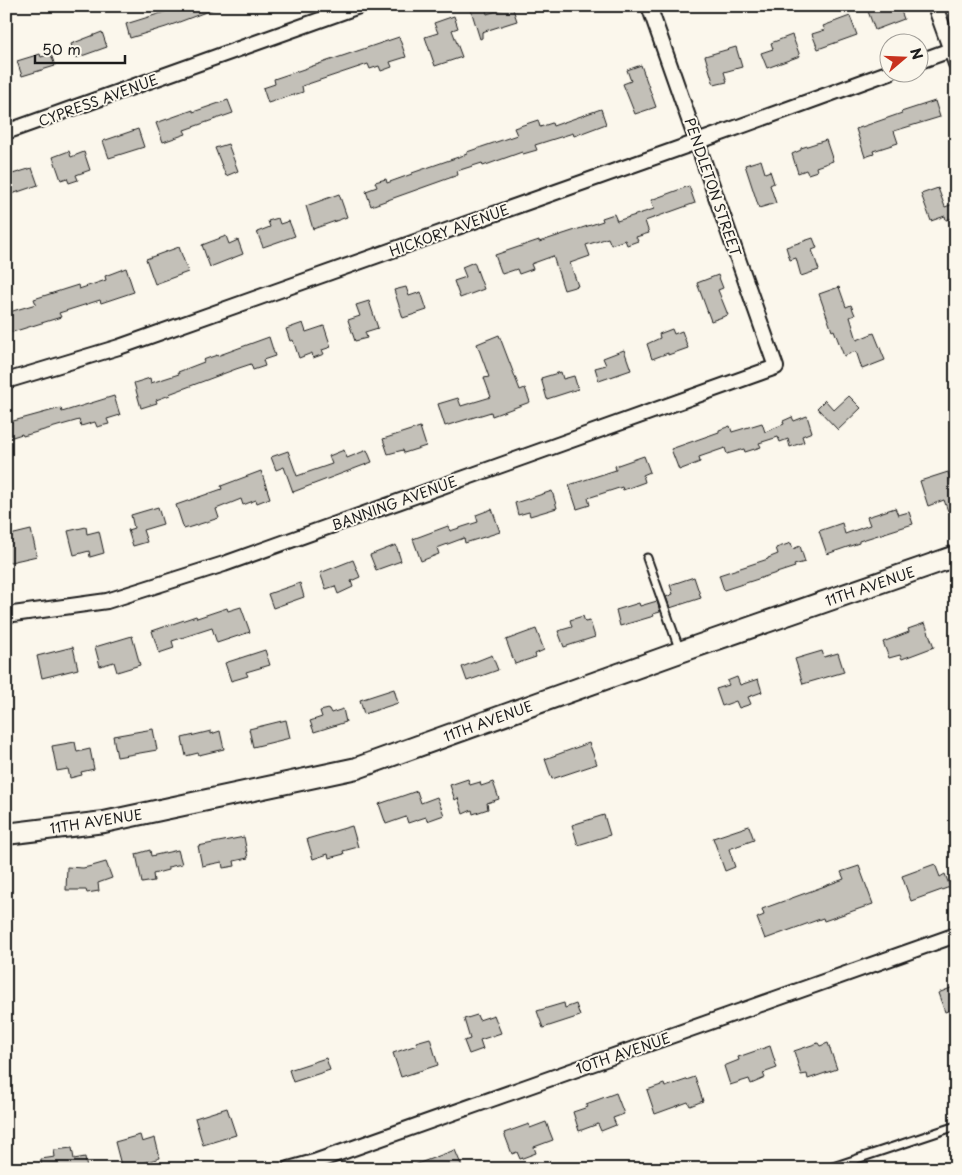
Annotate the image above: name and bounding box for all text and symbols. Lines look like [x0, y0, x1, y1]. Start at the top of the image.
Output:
scale bar [35, 32, 125, 64]
north arrow [880, 32, 930, 82]
text: 50 m [42, 37, 81, 60]
text: N [905, 45, 928, 62]
street label: CYPRESS AVENUE [35, 69, 161, 131]
street label: PENDLETON STREET [679, 115, 747, 260]
street label: HICKORY AVENUE [386, 199, 512, 261]
street label: BANNING AVENUE [328, 470, 460, 535]
street label: 11TH AVENUE [822, 561, 918, 611]
street label: 11TH AVENUE [440, 695, 536, 747]
street label: 11TH AVENUE [48, 803, 144, 839]
street label: 10TH AVENUE [573, 1027, 673, 1079]

